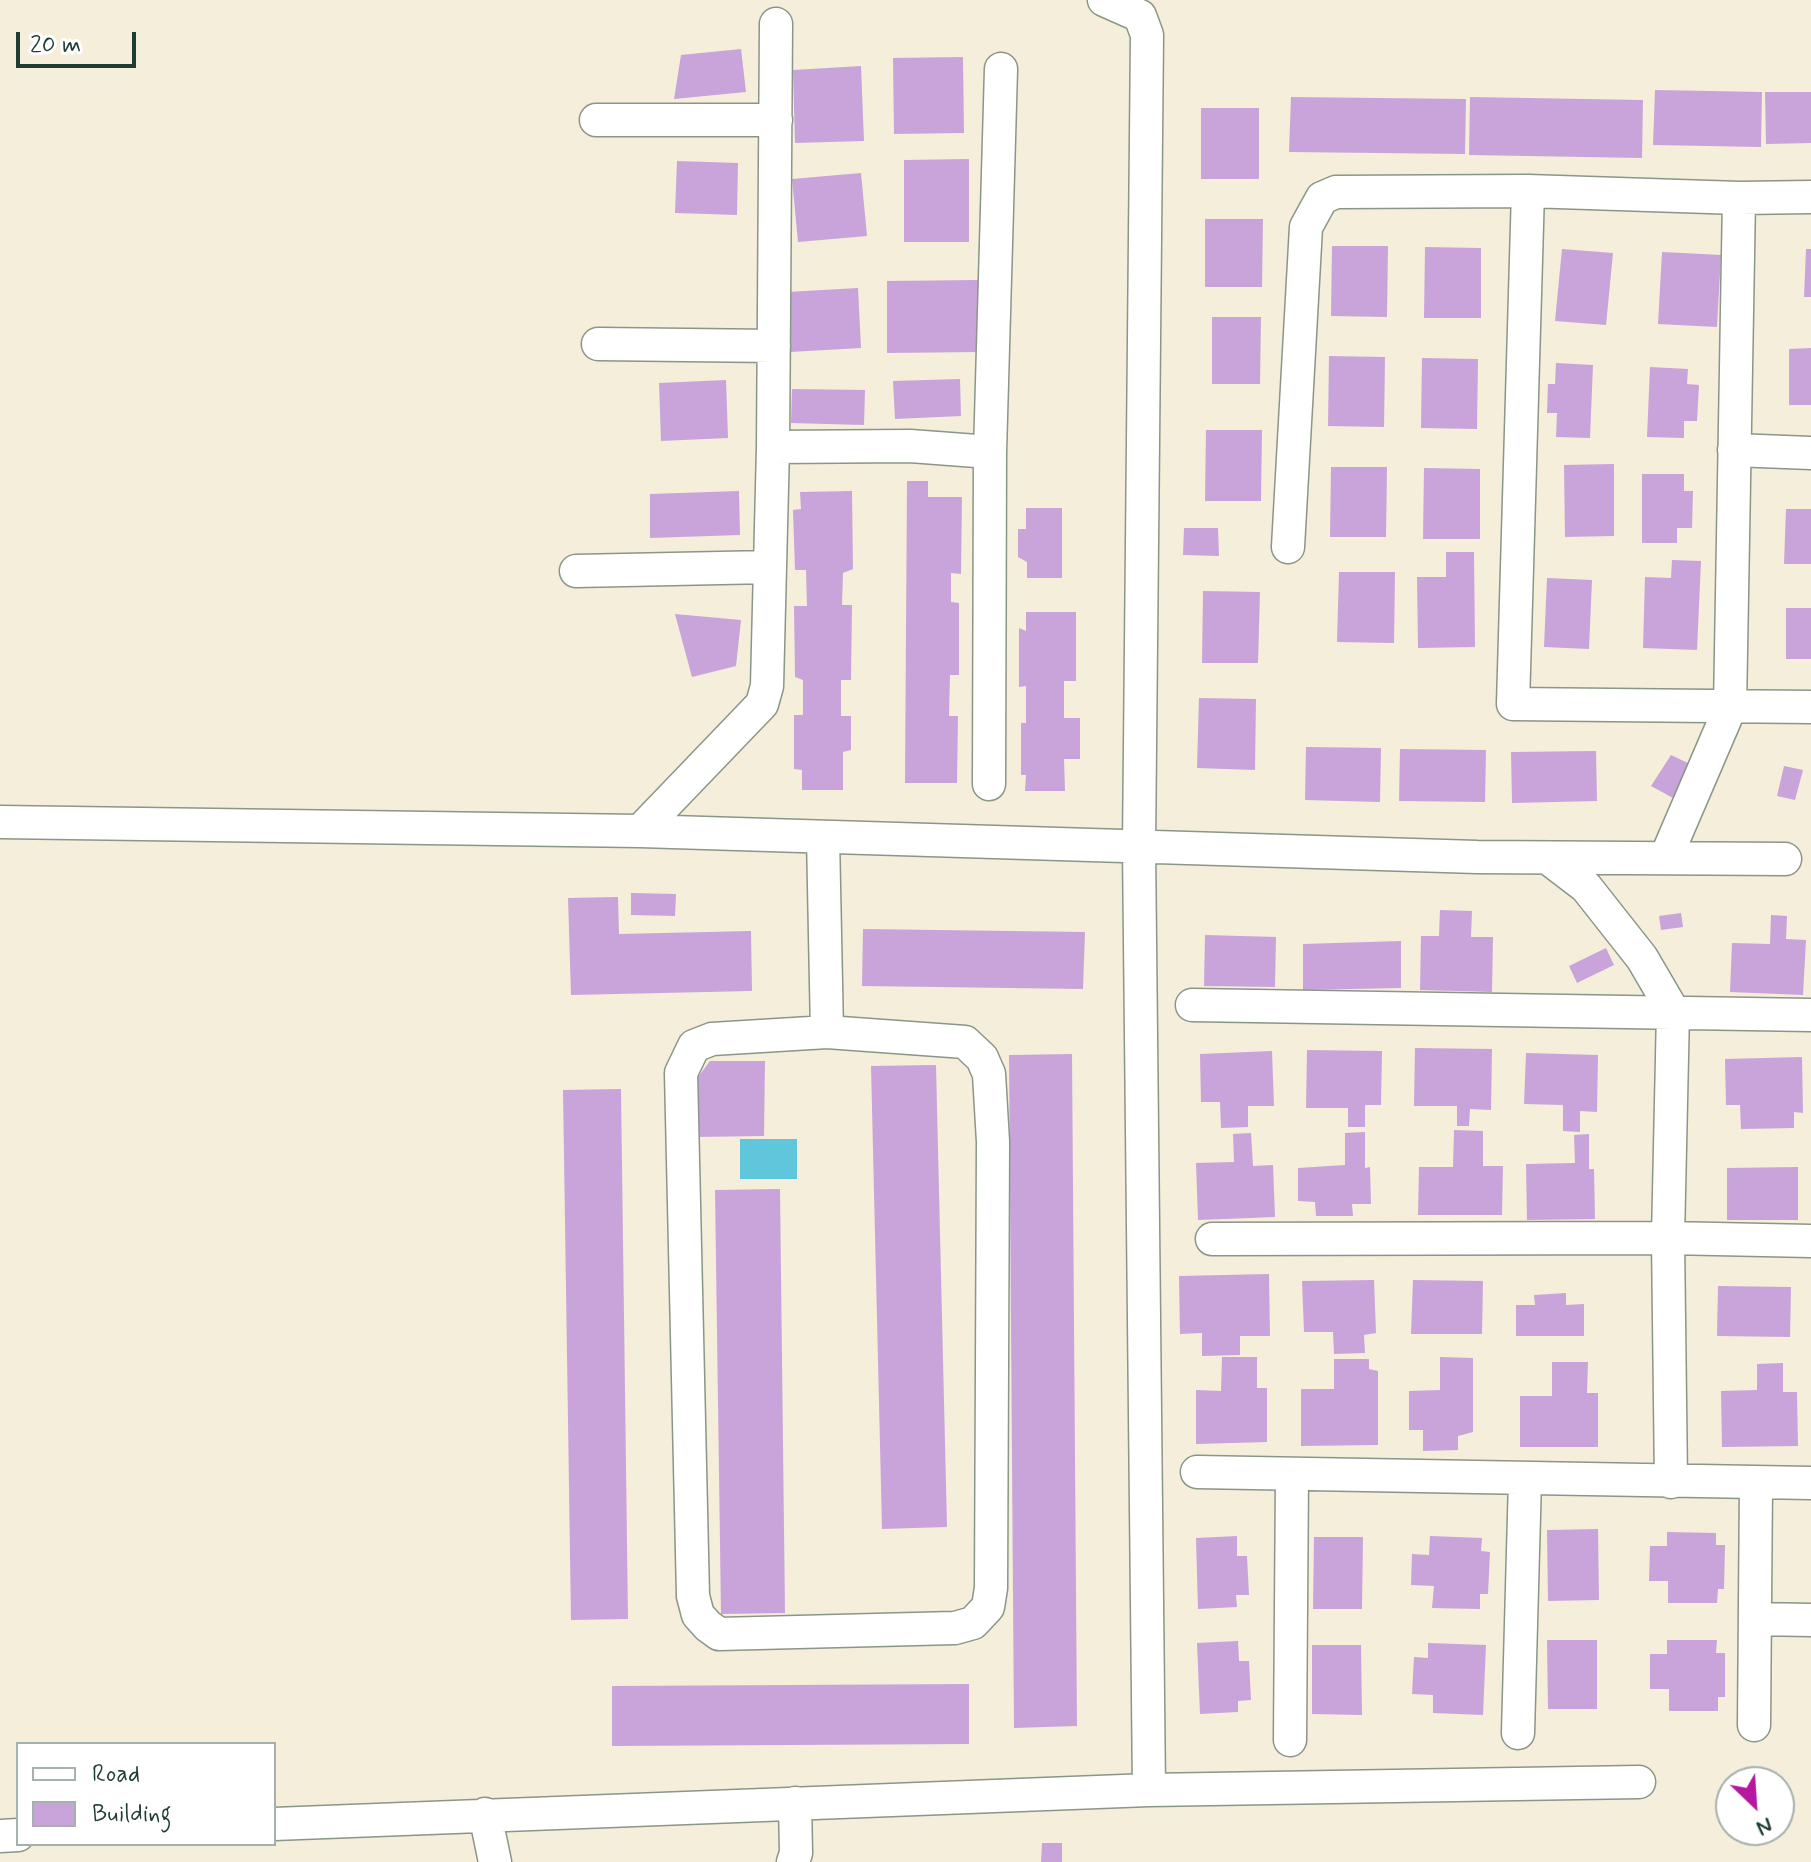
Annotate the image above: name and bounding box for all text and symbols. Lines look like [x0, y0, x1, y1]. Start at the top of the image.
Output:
scale bar [20, 16, 140, 66]
text: 20 m [30, 30, 81, 61]
legend [16, 1742, 276, 1846]
text: Road [92, 1759, 140, 1790]
north arrow [1715, 1766, 1795, 1846]
text: Building [92, 1799, 172, 1830]
text: N [1752, 1810, 1777, 1842]

